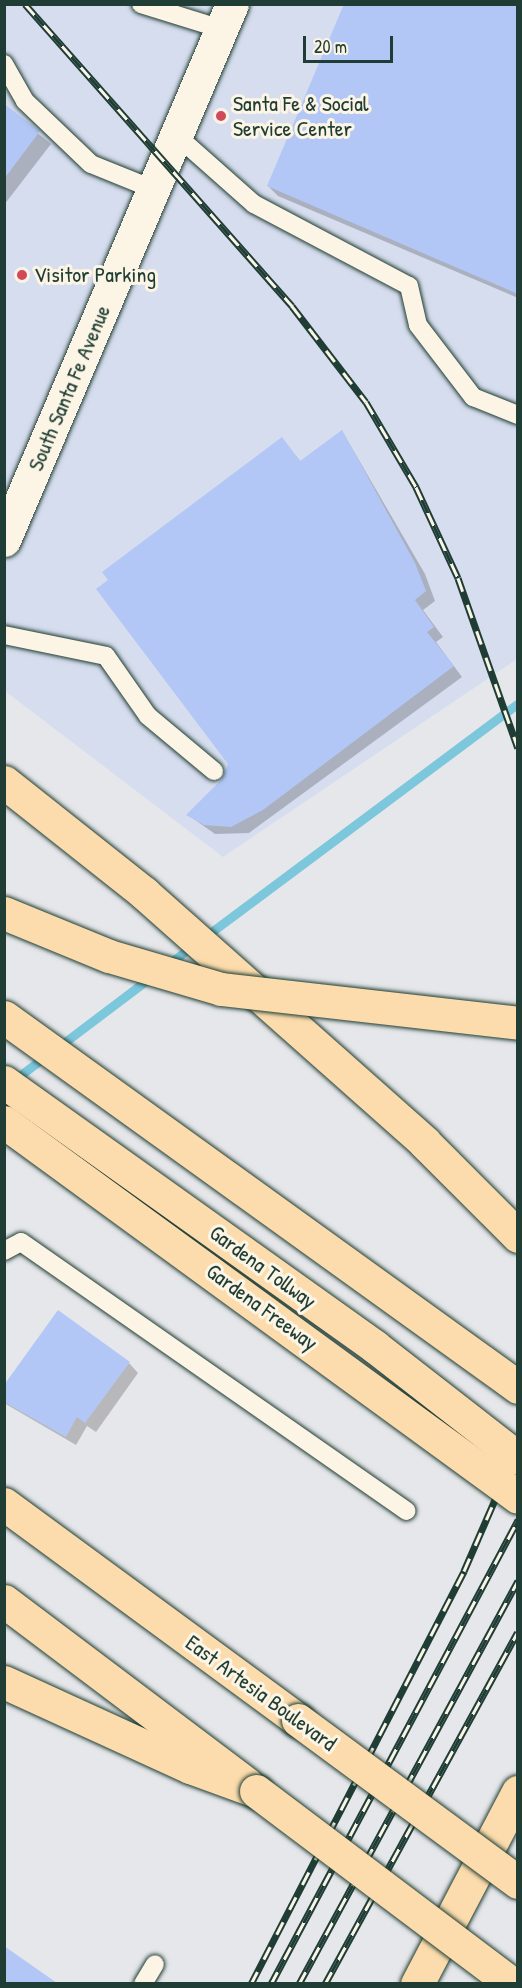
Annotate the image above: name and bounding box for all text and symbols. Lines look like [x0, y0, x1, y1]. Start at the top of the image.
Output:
scale bar [306, 24, 396, 62]
text: 20 m [314, 34, 347, 59]
place label: Santa Fe & Social Service Center [233, 90, 369, 142]
marker: Santa Fe & Social Service Center [214, 109, 228, 123]
place label: Visitor Parking [34, 262, 156, 288]
marker: Visitor Parking [15, 268, 29, 282]
street label: South Santa Fe Avenue [22, 301, 116, 475]
street label: Gardena Tollway [205, 1219, 321, 1315]
street label: Gardena Freeway [201, 1258, 323, 1356]
street label: East Artesia Boulevard [180, 1629, 342, 1757]

